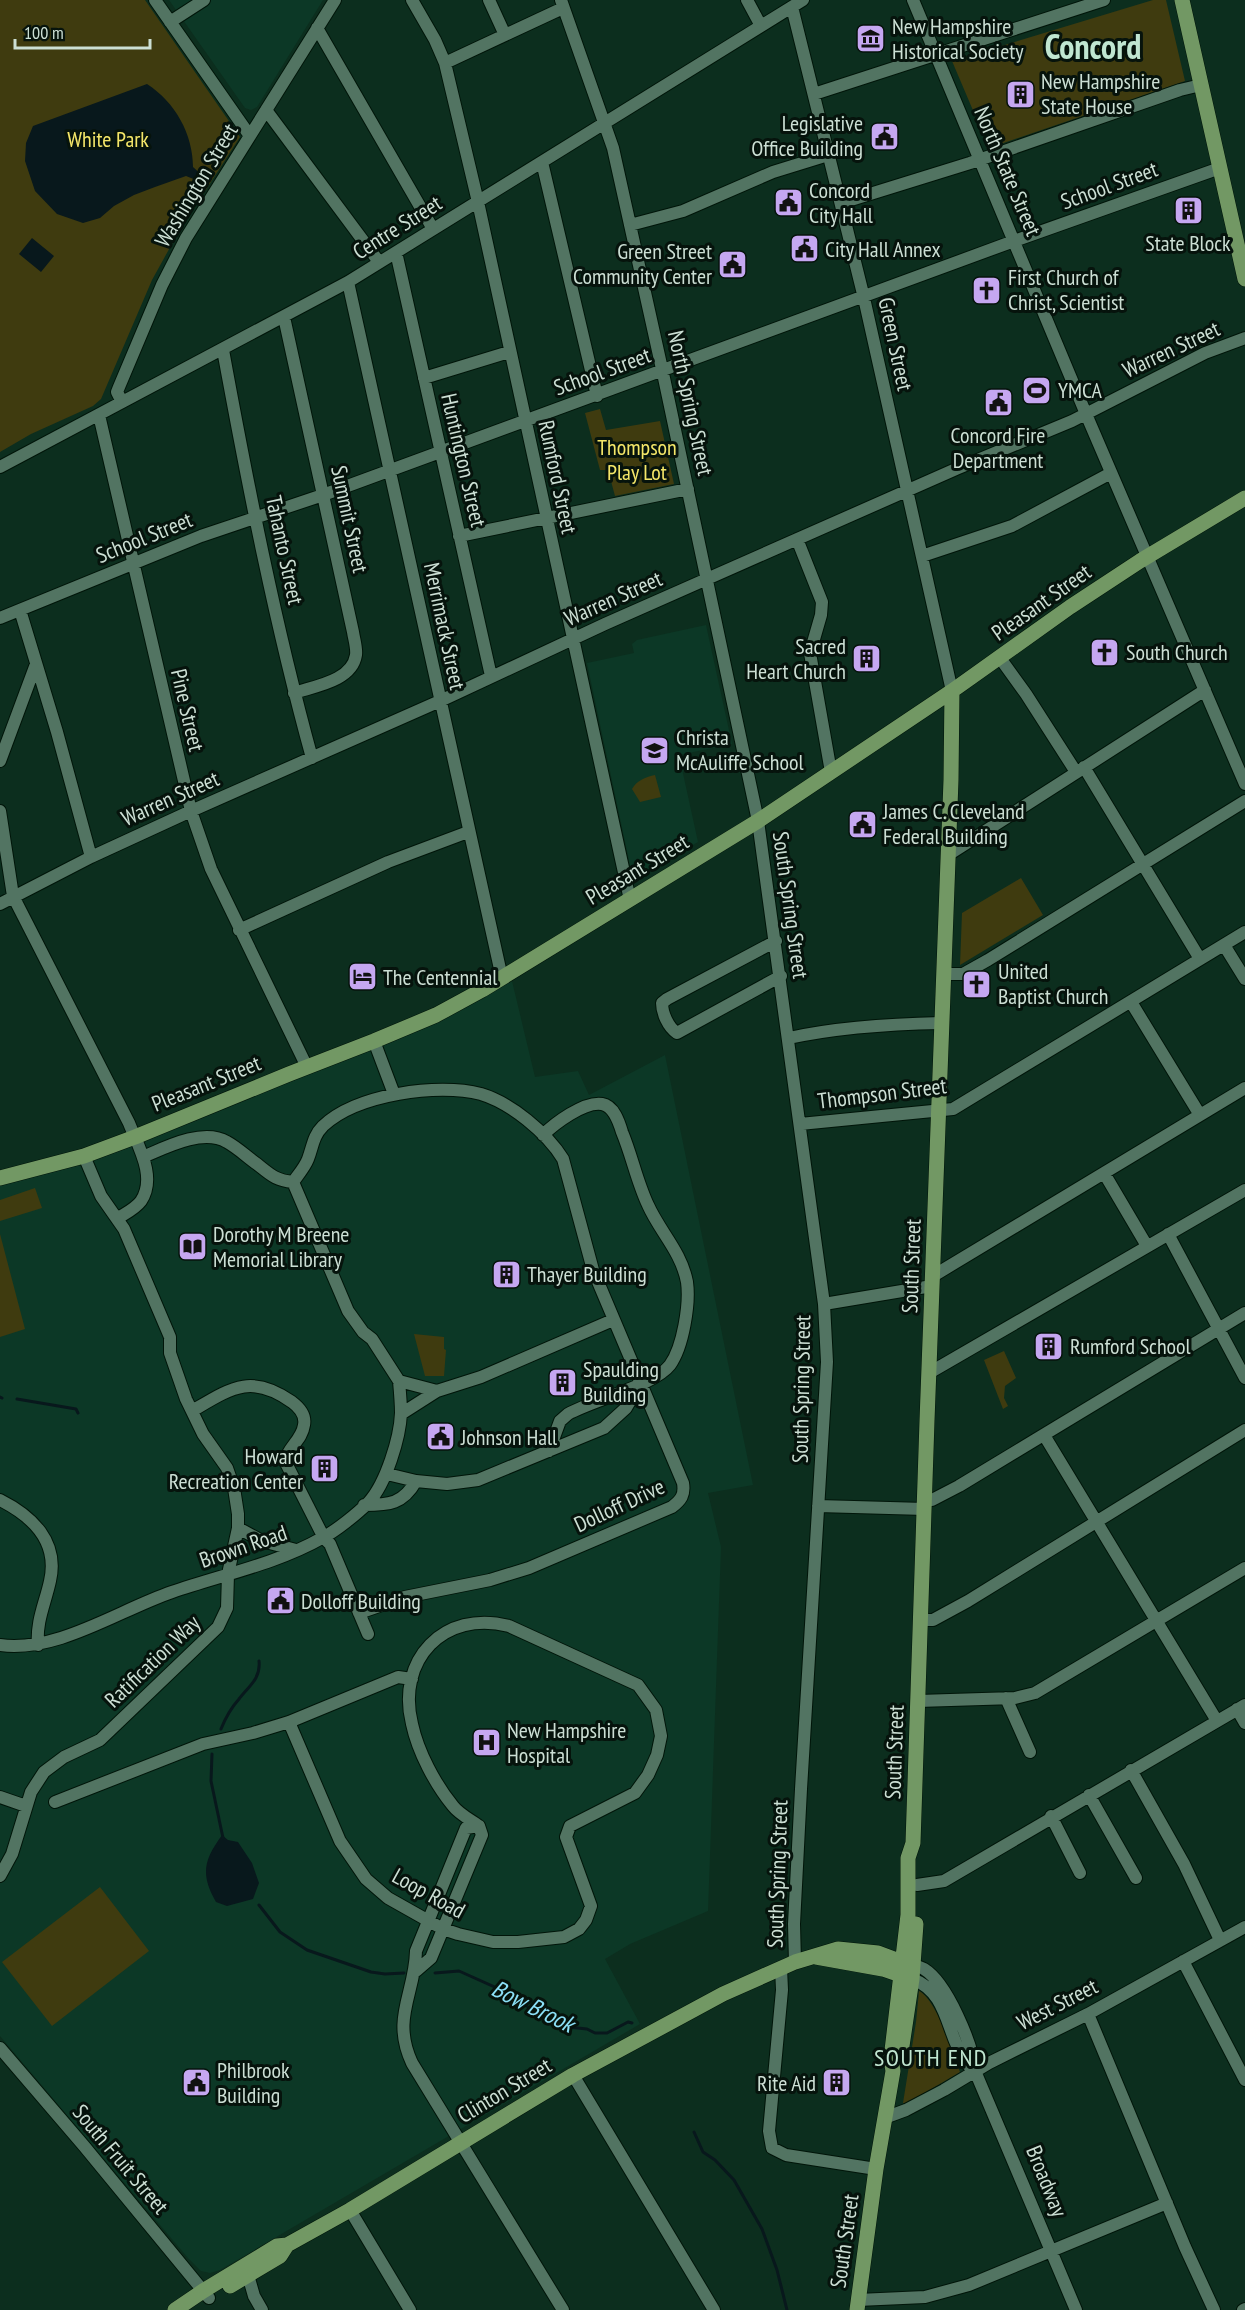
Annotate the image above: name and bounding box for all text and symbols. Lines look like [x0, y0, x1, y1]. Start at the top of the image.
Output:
scale bar [15, 12, 150, 50]
place label: New Hampshire Historical Society [892, 12, 1024, 65]
text: 100 m [24, 21, 64, 44]
museum icon: New Hampshire Historical Society [855, 23, 887, 55]
district label: Concord [1045, 24, 1141, 68]
place label: New Hampshire State House [1041, 67, 1160, 120]
building icon: New Hampshire State House [1004, 78, 1036, 110]
street label: North State Street [968, 102, 1048, 240]
place label: Legislative Office Building [751, 109, 863, 162]
street label: Washington Street [148, 118, 244, 252]
public building icon: Legislative Office Building [868, 120, 900, 152]
park label: White Park [67, 125, 149, 153]
street label: School Street [1057, 155, 1161, 215]
place label: Concord City Hall [809, 176, 874, 229]
public building icon: Concord City Hall [772, 187, 804, 219]
street label: Centre Street [347, 189, 447, 265]
building icon: State Block [1172, 195, 1204, 227]
place label: State Block [1145, 229, 1231, 257]
public building icon: City Hall Annex [788, 233, 820, 265]
place label: City Hall Annex [825, 235, 940, 263]
place label: Green Street Community Center [573, 237, 712, 290]
public building icon: Green Street Community Center [717, 248, 749, 280]
place label: First Church of Christ, Scientist [1008, 263, 1124, 316]
church icon: First Church of Christ, Scientist [971, 274, 1003, 306]
street label: Green Street [872, 295, 920, 393]
street label: Warren Street [1118, 314, 1224, 384]
street label: North Spring Street [662, 328, 720, 478]
street label: School Street [550, 341, 654, 401]
sports icon: YMCA [1021, 374, 1053, 406]
place label: YMCA [1058, 376, 1103, 404]
public building icon: Concord Fire Department [982, 387, 1014, 419]
street label: Huntington Street [435, 390, 493, 530]
street label: Rumford Street [532, 418, 584, 536]
place label: Concord Fire Department [951, 421, 1045, 474]
park label: Thompson Play Lot [597, 433, 677, 486]
street label: Summit Street [325, 463, 375, 575]
street label: Tahanto Street [260, 493, 310, 607]
street label: School Street [92, 505, 196, 569]
street label: Pleasant Street [986, 558, 1096, 646]
street label: Merrimack Street [418, 560, 472, 692]
street label: Warren Street [560, 564, 666, 632]
place label: Sacred Heart Church [746, 632, 846, 685]
church icon: South Church [1089, 636, 1121, 668]
place label: South Church [1126, 638, 1228, 666]
building icon: Sacred Heart Church [851, 643, 883, 675]
street label: Pine Street [165, 666, 211, 754]
place label: Christa McAuliffe School [676, 723, 805, 776]
school or university icon: Christa McAuliffe School [639, 734, 671, 766]
street label: Warren Street [117, 764, 223, 832]
place label: James C. Cleveland Federal Building [882, 797, 1024, 850]
public building icon: James C. Cleveland Federal Building [846, 808, 878, 840]
street label: Pleasant Street [580, 827, 694, 911]
street label: South Spring Street [767, 830, 815, 980]
place label: United Baptist Church [998, 957, 1109, 1010]
hotel icon: The Centennial [346, 961, 378, 993]
place label: The Centennial [383, 963, 498, 991]
church icon: United Baptist Church [961, 968, 993, 1000]
street label: Pleasant Street [147, 1048, 265, 1118]
street label: Thompson Street [816, 1071, 948, 1115]
street label: South Street [895, 1218, 927, 1314]
place label: Dorothy M Breene Memorial Library [213, 1220, 349, 1273]
library icon: Dorothy M Breene Memorial Library [176, 1231, 208, 1263]
building icon: Thayer Building [490, 1258, 522, 1290]
place label: Thayer Building [527, 1260, 647, 1288]
street label: South Spring Street [786, 1315, 816, 1463]
building icon: Rumford School [1033, 1330, 1065, 1362]
place label: Rumford School [1070, 1332, 1192, 1360]
place label: Spaulding Building [583, 1355, 659, 1408]
building icon: Spaulding Building [546, 1366, 578, 1398]
public building icon: Johnson Hall [424, 1421, 456, 1453]
place label: Johnson Hall [460, 1423, 558, 1451]
place label: Howard Recreation Center [169, 1442, 303, 1495]
building icon: Howard Recreation Center [308, 1453, 340, 1485]
street label: Dolloff Drive [569, 1472, 669, 1538]
street label: Brown Road [196, 1518, 290, 1574]
public building icon: Dolloff Building [264, 1585, 296, 1617]
place label: Dolloff Building [301, 1587, 421, 1615]
street label: Ratification Way [98, 1608, 206, 1713]
street label: South Street [878, 1704, 910, 1800]
place label: New Hampshire Hospital [507, 1716, 626, 1769]
hospital icon: New Hampshire Hospital [470, 1727, 502, 1759]
street label: South Spring Street [760, 1800, 794, 1948]
street label: Loop Road [388, 1862, 470, 1924]
street label: West Street [1012, 1972, 1102, 2036]
water label: Bow Brook [487, 1973, 582, 2040]
district label: SOUTH END [874, 2042, 988, 2073]
street label: Clinton Street [452, 2051, 556, 2129]
place label: Philbrook Building [217, 2056, 290, 2109]
public building icon: Philbrook Building [180, 2067, 212, 2099]
building icon: Rite Aid [821, 2067, 853, 2099]
place label: Rite Aid [757, 2069, 816, 2097]
street label: South Fruit Street [67, 2098, 175, 2220]
street label: Broadway [1020, 2141, 1074, 2221]
street label: South Street [824, 2192, 864, 2290]

